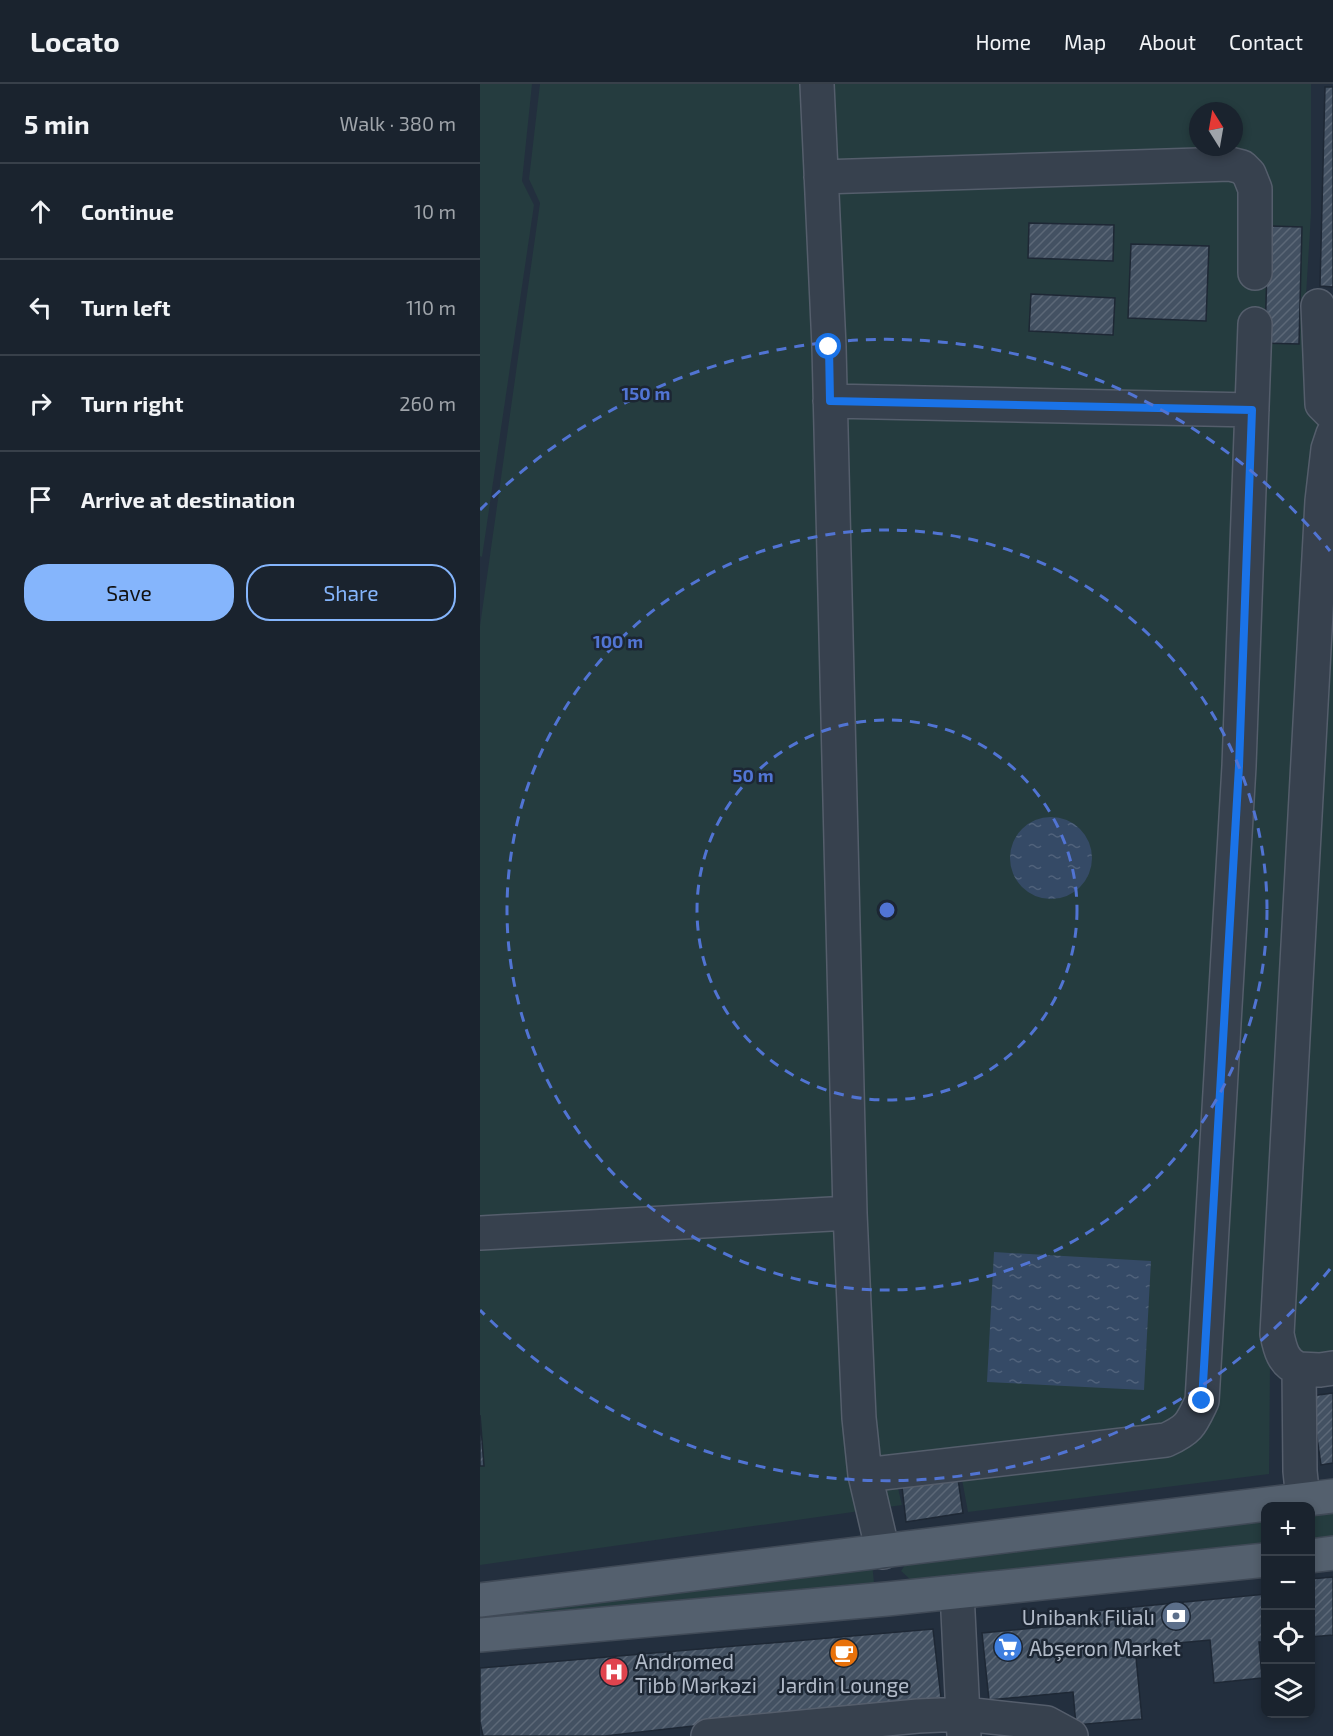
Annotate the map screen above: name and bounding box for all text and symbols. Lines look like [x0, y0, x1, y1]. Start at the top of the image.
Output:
text: Locato [30, 24, 120, 58]
text: Home [975, 29, 1031, 54]
text: Map [1064, 29, 1106, 54]
text: About [1139, 29, 1196, 54]
text: Contact [1229, 29, 1303, 54]
north arrow [1189, 102, 1243, 156]
text: 5 min [24, 108, 90, 139]
text: Walk · 380 m [339, 111, 456, 135]
icon: ahead [24, 195, 57, 228]
text: Continue [81, 198, 174, 224]
text: 10 m [414, 199, 456, 223]
icon: left [24, 291, 57, 324]
text: Turn left [81, 294, 170, 320]
text: 110 m [406, 295, 456, 319]
route start [815, 333, 841, 359]
text: 150 m [622, 382, 670, 404]
icon: right [24, 387, 57, 420]
text: Turn right [81, 390, 183, 416]
text: 260 m [399, 391, 456, 415]
icon: arrive [24, 483, 57, 516]
text: Arrive at destination [81, 486, 295, 512]
button: Save [24, 564, 234, 621]
button: Share [246, 564, 456, 621]
text: 100 m [593, 630, 643, 652]
text: 50 m [732, 764, 774, 786]
centre of rings [877, 900, 897, 920]
route end [1188, 1387, 1214, 1413]
map controls [1261, 1502, 1315, 1718]
button: + [1261, 1502, 1315, 1556]
button: − [1261, 1556, 1315, 1610]
bank icon: Unibank Filialı [1160, 1600, 1192, 1632]
place label: Unibank Filialı [1022, 1604, 1155, 1629]
button: locate [1261, 1610, 1315, 1664]
supermarket icon: Abşeron Market [992, 1631, 1024, 1663]
place label: Abşeron Market [1029, 1635, 1181, 1662]
cafe icon: Jardin Lounge [828, 1637, 860, 1669]
place label: Andromed Tibb Mərkəzi [635, 1648, 757, 1697]
hospital icon: Andromed Tibb Mərkəzi [598, 1656, 630, 1688]
button: layers [1261, 1664, 1315, 1718]
place label: Jardin Lounge [779, 1672, 909, 1697]

